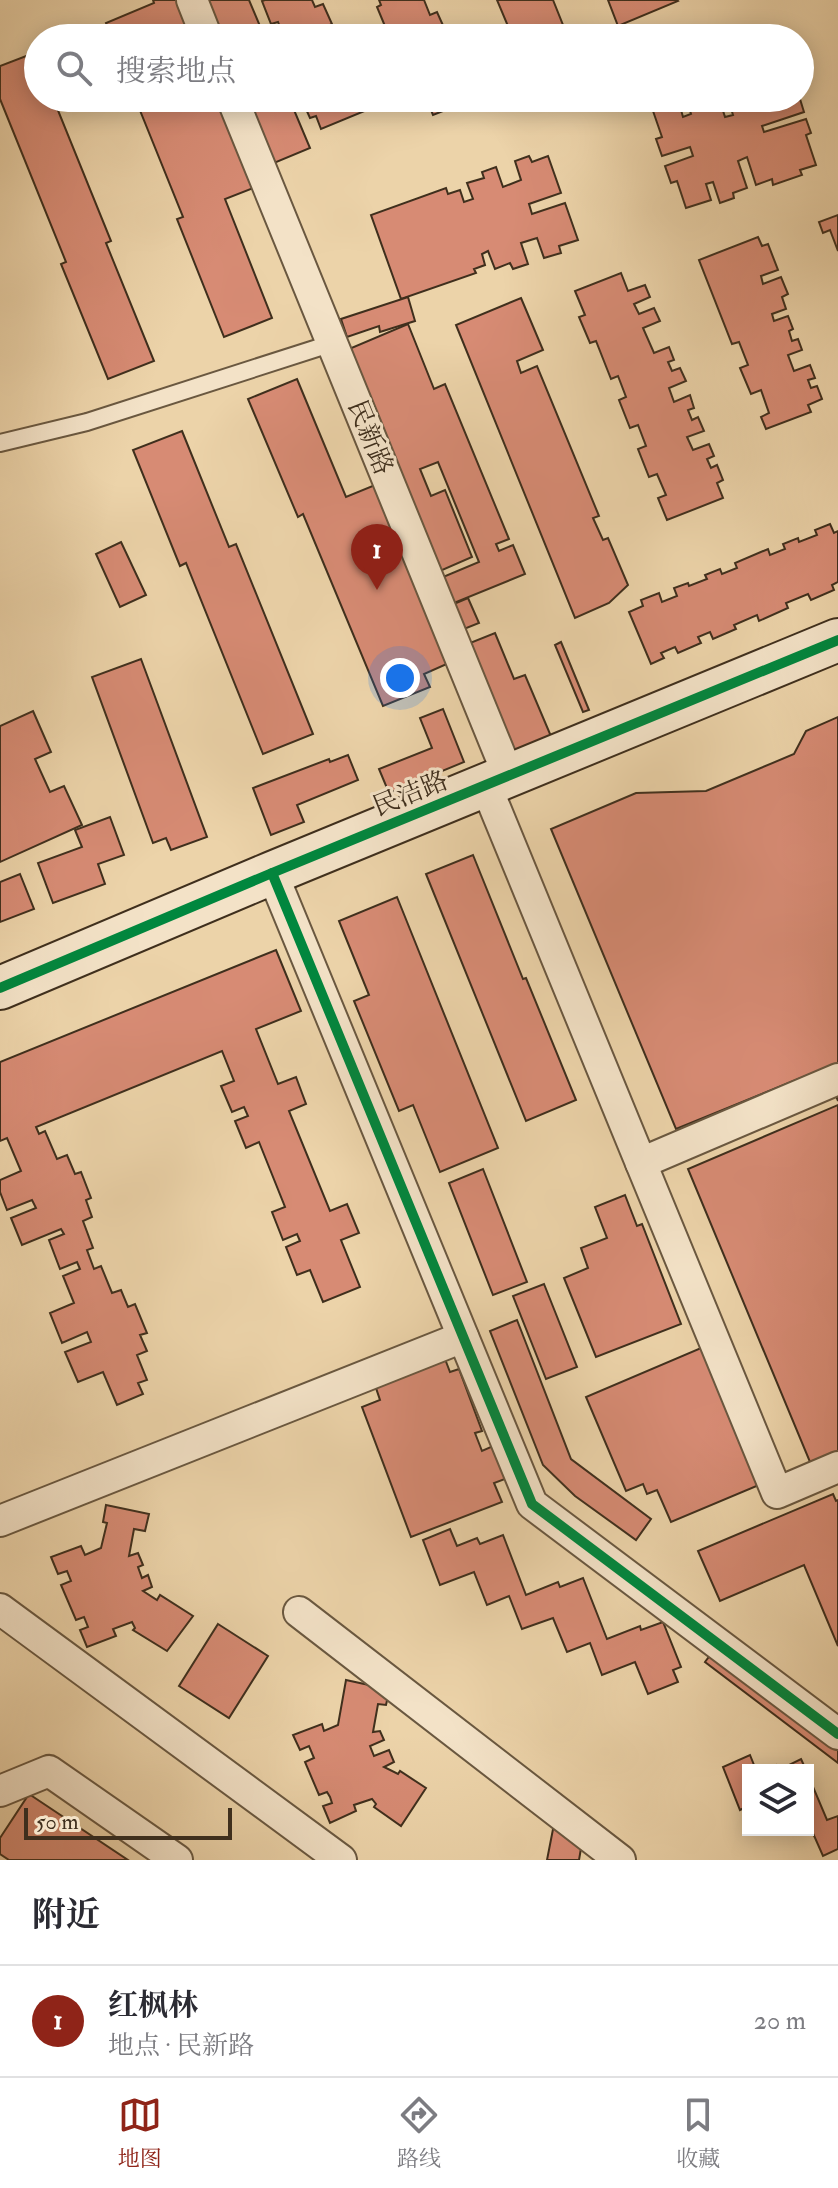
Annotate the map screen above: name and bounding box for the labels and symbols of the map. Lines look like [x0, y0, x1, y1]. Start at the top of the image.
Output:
street label: 民新路 [341, 395, 400, 480]
pin: 1 [351, 524, 403, 590]
your location [380, 658, 420, 698]
street label: 民洁路 [368, 764, 453, 823]
scale bar [24, 1804, 232, 1840]

